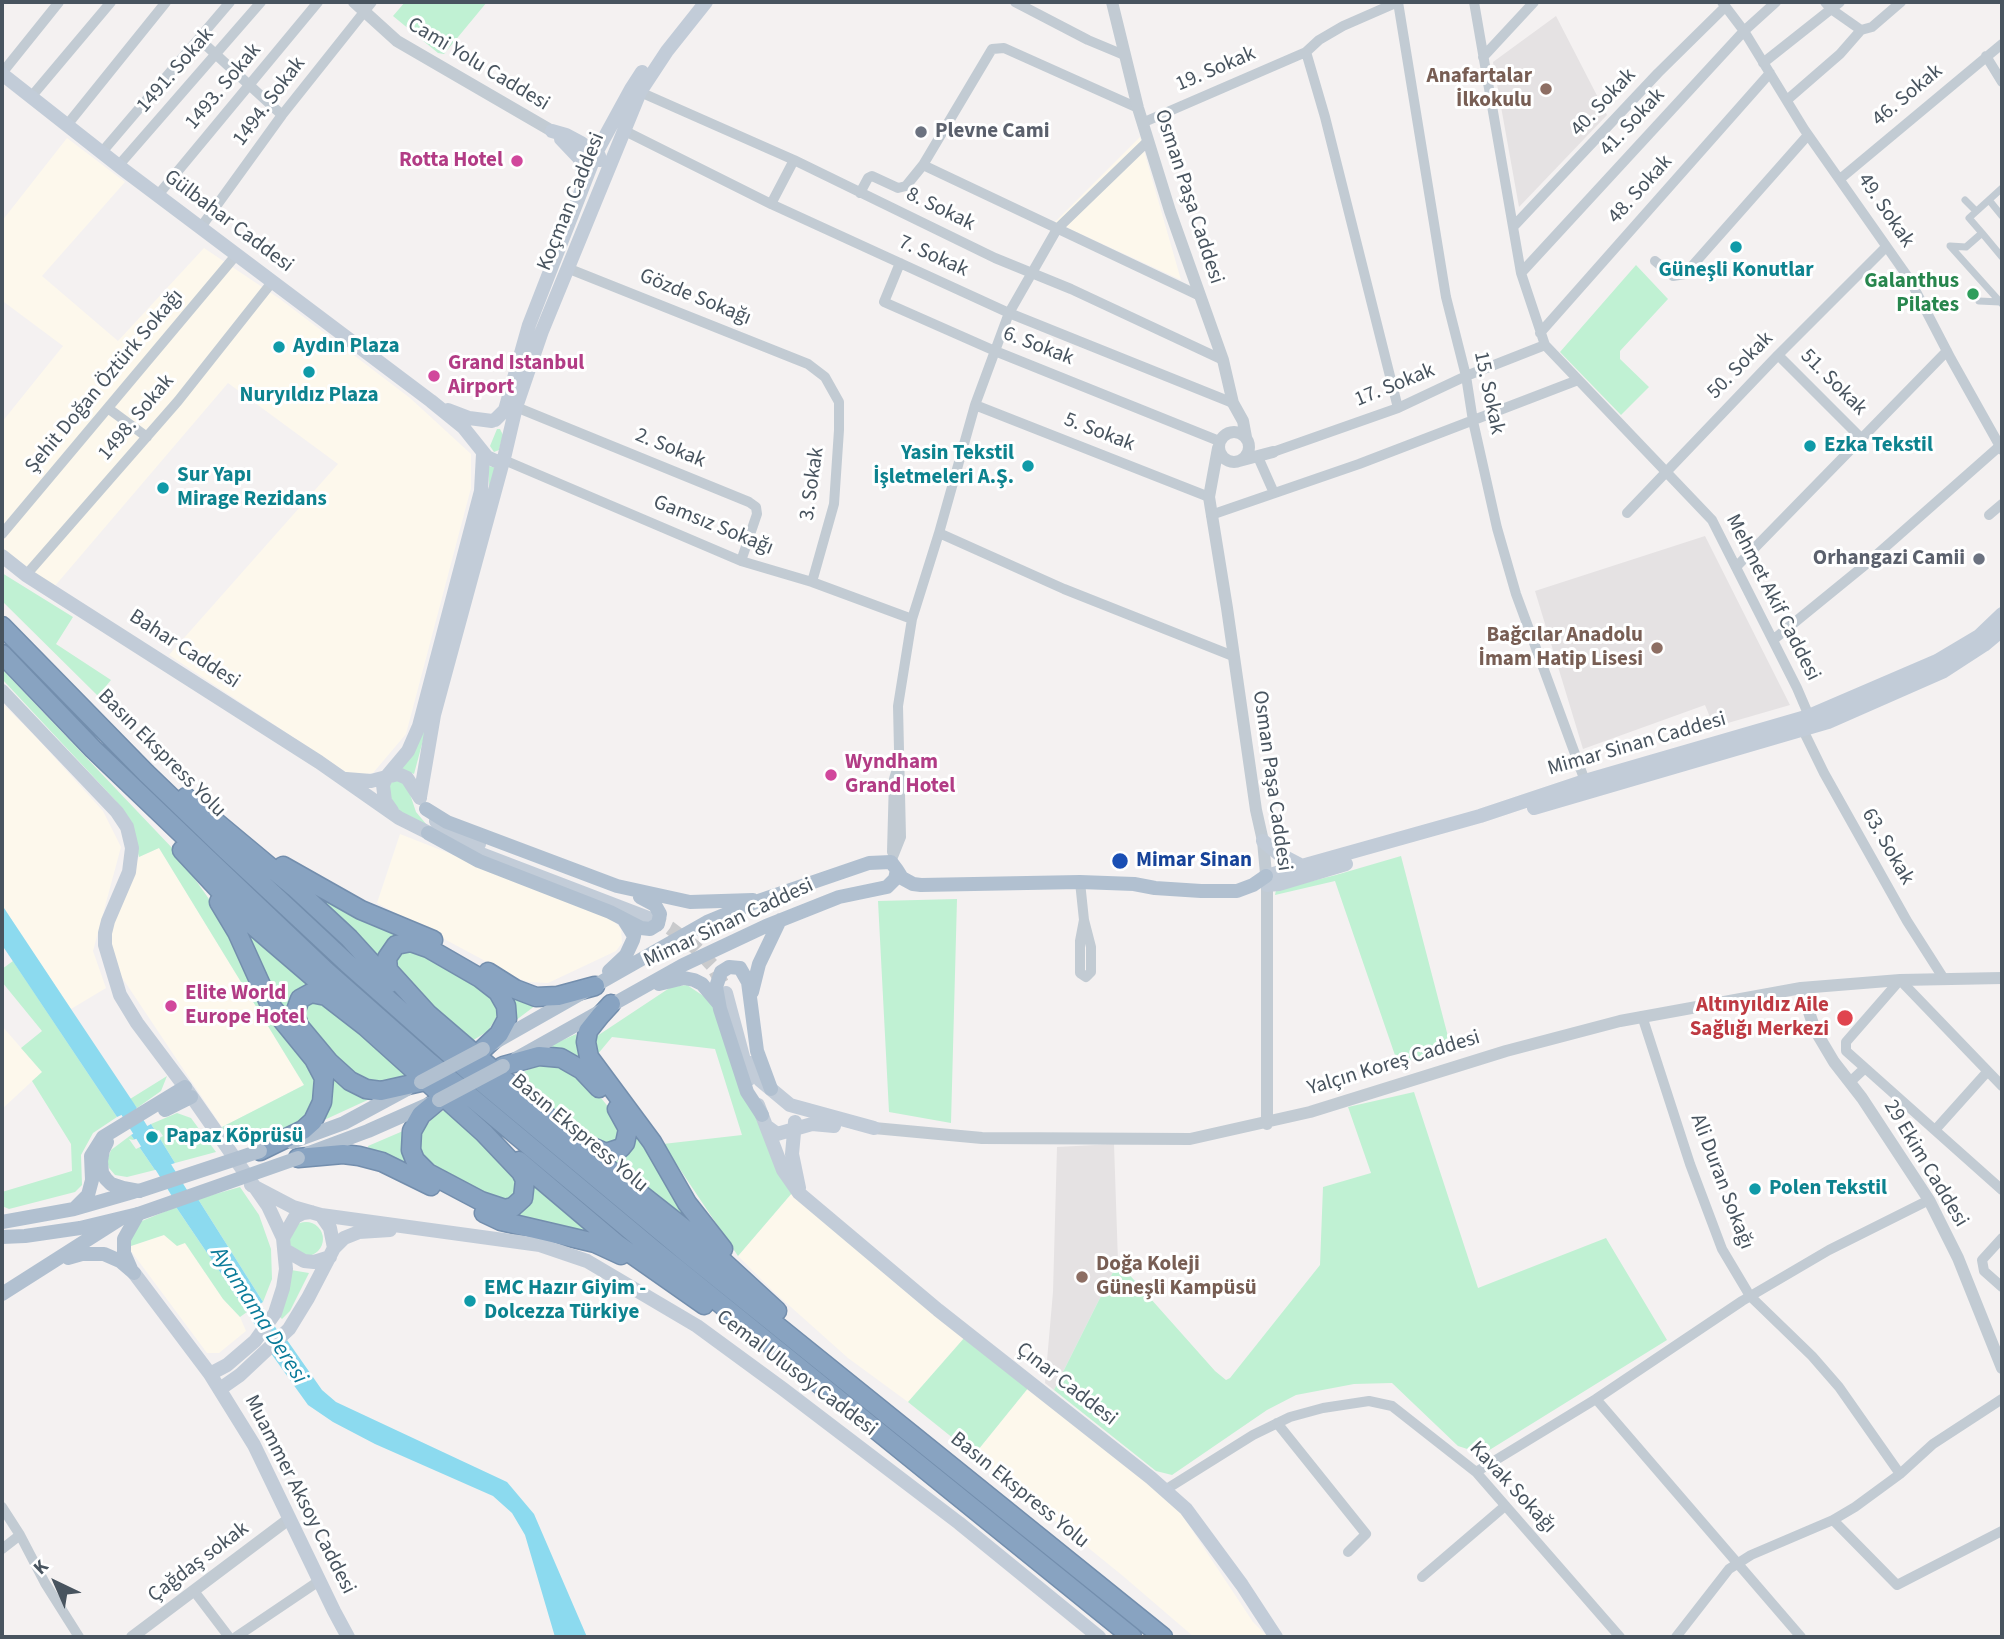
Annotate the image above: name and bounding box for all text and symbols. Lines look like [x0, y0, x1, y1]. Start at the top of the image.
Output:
street label: Cami Yolu Caddesi [402, 13, 554, 117]
street label: 1491. Sokak [132, 23, 220, 119]
street label: 1493. Sokak [181, 39, 267, 135]
street label: 19. Sokak [1172, 42, 1260, 98]
street label: 1494. Sokak [228, 53, 312, 151]
street label: 46. Sokak [1868, 59, 1948, 133]
place label: Anafartalar İlkokulu [1427, 64, 1532, 114]
street label: 40. Sokak [1566, 64, 1642, 142]
marker: Anafartalar İlkokulu [1538, 81, 1554, 97]
street label: 41. Sokak [1595, 84, 1671, 162]
street label: Osman Paşa Caddesi [1148, 107, 1228, 287]
place label: Plevne Cami [935, 119, 1049, 145]
marker: Plevne Cami [913, 124, 929, 140]
street label: Koçman Caddesi [533, 129, 611, 275]
place label: Rotta Hotel [399, 148, 503, 174]
street label: 48. Sokak [1604, 150, 1678, 230]
marker: Rotta Hotel [509, 153, 525, 169]
street label: Gülbahar Caddesi [158, 165, 298, 279]
street label: 49. Sokak [1851, 169, 1919, 253]
street label: 8. Sokak [901, 183, 979, 237]
street label: 7. Sokak [894, 231, 972, 283]
marker: Güneşli Konutlar [1728, 239, 1744, 255]
place label: Güneşli Konutlar [1658, 258, 1814, 284]
street label: Gözde Sokağı [635, 264, 755, 332]
place label: Galanthus Pilates [1864, 269, 1959, 319]
street label: Şehit Doğan Öztürk Sokağı [21, 285, 189, 479]
marker: Galanthus Pilates [1965, 286, 1981, 302]
street label: 6. Sokak [999, 322, 1077, 372]
street label: 50. Sokak [1703, 327, 1779, 405]
place label: Aydın Plaza [293, 334, 400, 360]
marker: Aydın Plaza [271, 339, 287, 355]
street label: 51. Sokak [1794, 344, 1872, 422]
street label: 15. Sokak [1467, 349, 1509, 437]
place label: Grand Istanbul Airport [448, 351, 584, 401]
street label: 17. Sokak [1351, 359, 1439, 413]
marker: Nuryıldız Plaza [301, 364, 317, 380]
marker: Grand Istanbul Airport [426, 368, 442, 384]
street label: 1498. Sokak [94, 370, 180, 466]
place label: Nuryıldız Plaza [240, 383, 378, 409]
street label: 5. Sokak [1060, 408, 1138, 458]
street label: 2. Sokak [631, 424, 709, 474]
place label: Ezka Tekstil [1824, 433, 1933, 459]
marker: Ezka Tekstil [1802, 438, 1818, 454]
place label: Yasin Tekstil İşletmeleri A.Ş. [873, 441, 1014, 491]
street label: 3. Sokak [795, 446, 831, 522]
marker: Yasin Tekstil İşletmeleri A.Ş. [1020, 458, 1036, 474]
place label: Sur Yapı Mirage Rezidans [177, 463, 327, 513]
marker: Sur Yapı Mirage Rezidans [155, 480, 171, 496]
street label: Gamsız Sokağı [649, 490, 777, 562]
street label: Mehmet Akif Caddesi [1719, 510, 1825, 686]
place label: Orhangazi Camii [1813, 546, 1965, 572]
marker: Orhangazi Camii [1971, 551, 1987, 567]
street label: Bahar Caddesi [124, 605, 244, 695]
place label: Bağcılar Anadolu İmam Hatip Lisesi [1479, 623, 1643, 673]
marker: Bağcılar Anadolu İmam Hatip Lisesi [1649, 640, 1665, 656]
street label: Basın Ekspress Yolu [92, 685, 230, 823]
street label: Osman Paşa Caddesi [1246, 689, 1296, 873]
street label: Mimar Sinan Caddesi [1545, 707, 1729, 783]
place label: Wyndham Grand Hotel [845, 750, 955, 800]
marker: Wyndham Grand Hotel [823, 767, 839, 783]
street label: 63. Sokak [1855, 804, 1919, 890]
place label: Mimar Sinan [1136, 848, 1252, 874]
marker: Mimar Sinan [1110, 851, 1130, 871]
street label: Mimar Sinan Caddesi [640, 874, 818, 974]
place label: Elite World Europe Hotel [185, 981, 305, 1031]
place label: Altınyıldız Aile Sağlığı Merkezi [1690, 993, 1829, 1043]
marker: Elite World Europe Hotel [163, 998, 179, 1014]
marker: Altınyıldız Aile Sağlığı Merkezi [1835, 1008, 1855, 1028]
street label: Yalçın Koreş Caddesi [1305, 1026, 1483, 1102]
street label: Basın Ekspress Yolu [505, 1069, 653, 1199]
street label: 29 Ekim Caddesi [1877, 1096, 1973, 1232]
street label: Ali Duran Sokağı [1684, 1111, 1758, 1253]
place label: Papaz Köprüsü [166, 1124, 303, 1150]
marker: Papaz Köprüsü [144, 1129, 160, 1145]
place label: Polen Tekstil [1769, 1176, 1887, 1202]
marker: Polen Tekstil [1747, 1181, 1763, 1197]
water label: Ayamama Deresi [203, 1242, 313, 1390]
place label: Doğa Koleji Güneşli Kampüsü [1096, 1252, 1257, 1302]
marker: Doğa Koleji Güneşli Kampüsü [1074, 1269, 1090, 1285]
place label: EMC Hazır Giyim - Dolcezza Türkiye [484, 1276, 646, 1326]
marker: EMC Hazır Giyim - Dolcezza Türkiye [462, 1293, 478, 1309]
street label: Cemal Ulusoy Caddesi [711, 1305, 881, 1443]
street label: Çınar Caddesi [1011, 1338, 1121, 1432]
street label: Muammer Aksoy Caddesi [238, 1391, 360, 1599]
street label: Basın Ekspress Yolu [945, 1427, 1093, 1555]
street label: Kavak Sokağı [1463, 1437, 1561, 1539]
street label: Çağdaş sokak [144, 1517, 254, 1609]
north arrow [21, 1548, 91, 1618]
text: K [27, 1554, 55, 1581]

